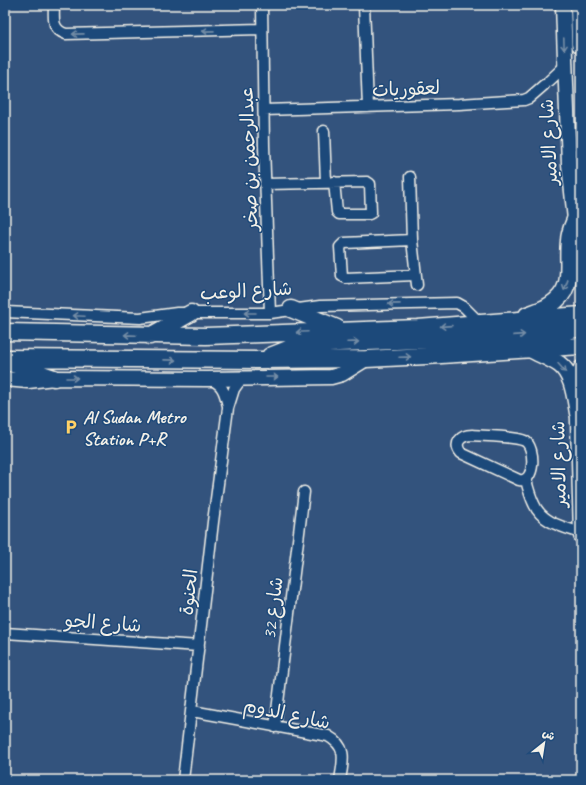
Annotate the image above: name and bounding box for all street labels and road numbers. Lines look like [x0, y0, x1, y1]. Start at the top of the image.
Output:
street label: لعقوريات [372, 76, 441, 102]
street label: عبدالرحمن بن صخر [234, 87, 264, 233]
street label: شارع الامير [535, 98, 564, 188]
street label: شارع الوعب [199, 277, 293, 306]
street label: شارع الامير [546, 421, 573, 509]
street label: الحنوة [175, 568, 203, 616]
street label: شارع 32 [257, 575, 290, 641]
street label: شارع الجو [63, 608, 142, 639]
street label: شارع الدوم [241, 693, 332, 737]

